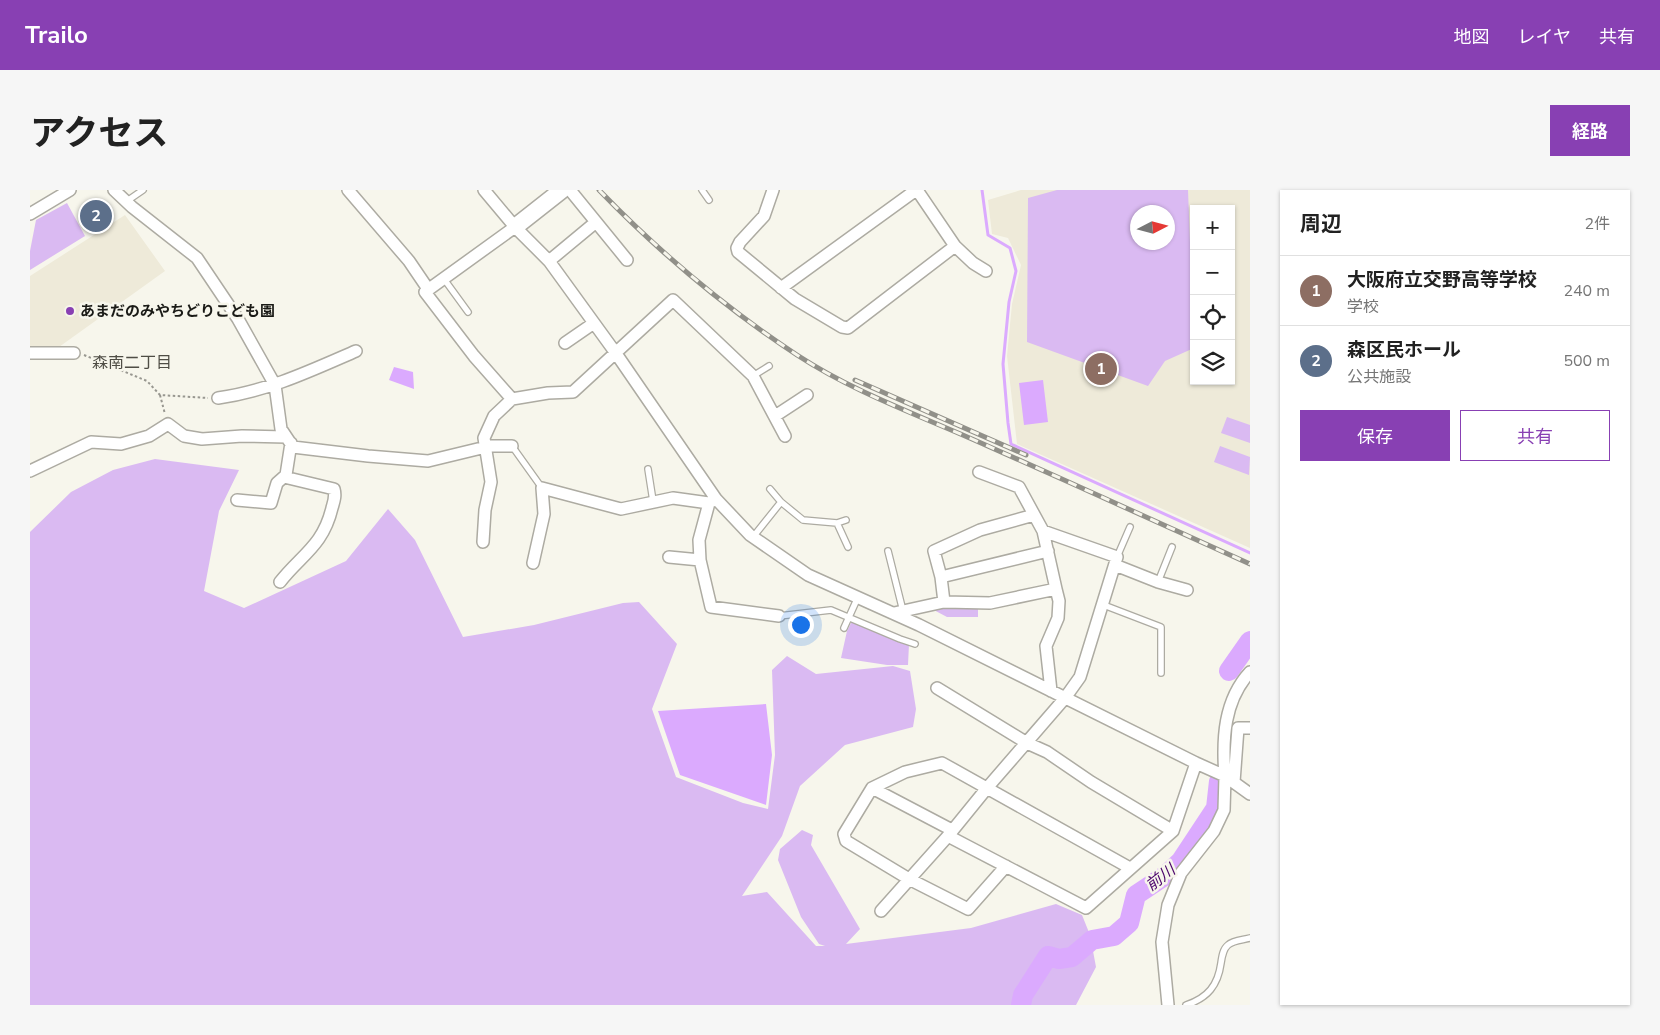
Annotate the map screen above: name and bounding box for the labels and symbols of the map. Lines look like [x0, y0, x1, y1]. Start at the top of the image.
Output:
pin: 2 [80, 197, 112, 235]
north arrow [1130, 205, 1175, 250]
place label: あまだのみやちどりこども園 [80, 301, 275, 321]
marker: あまだのみやちどりこども園 [64, 305, 76, 317]
pin: 1 [1085, 350, 1117, 388]
district label: 森南二丁目 [92, 352, 172, 374]
your location [788, 612, 814, 638]
water label: 前川 [1141, 858, 1182, 896]

